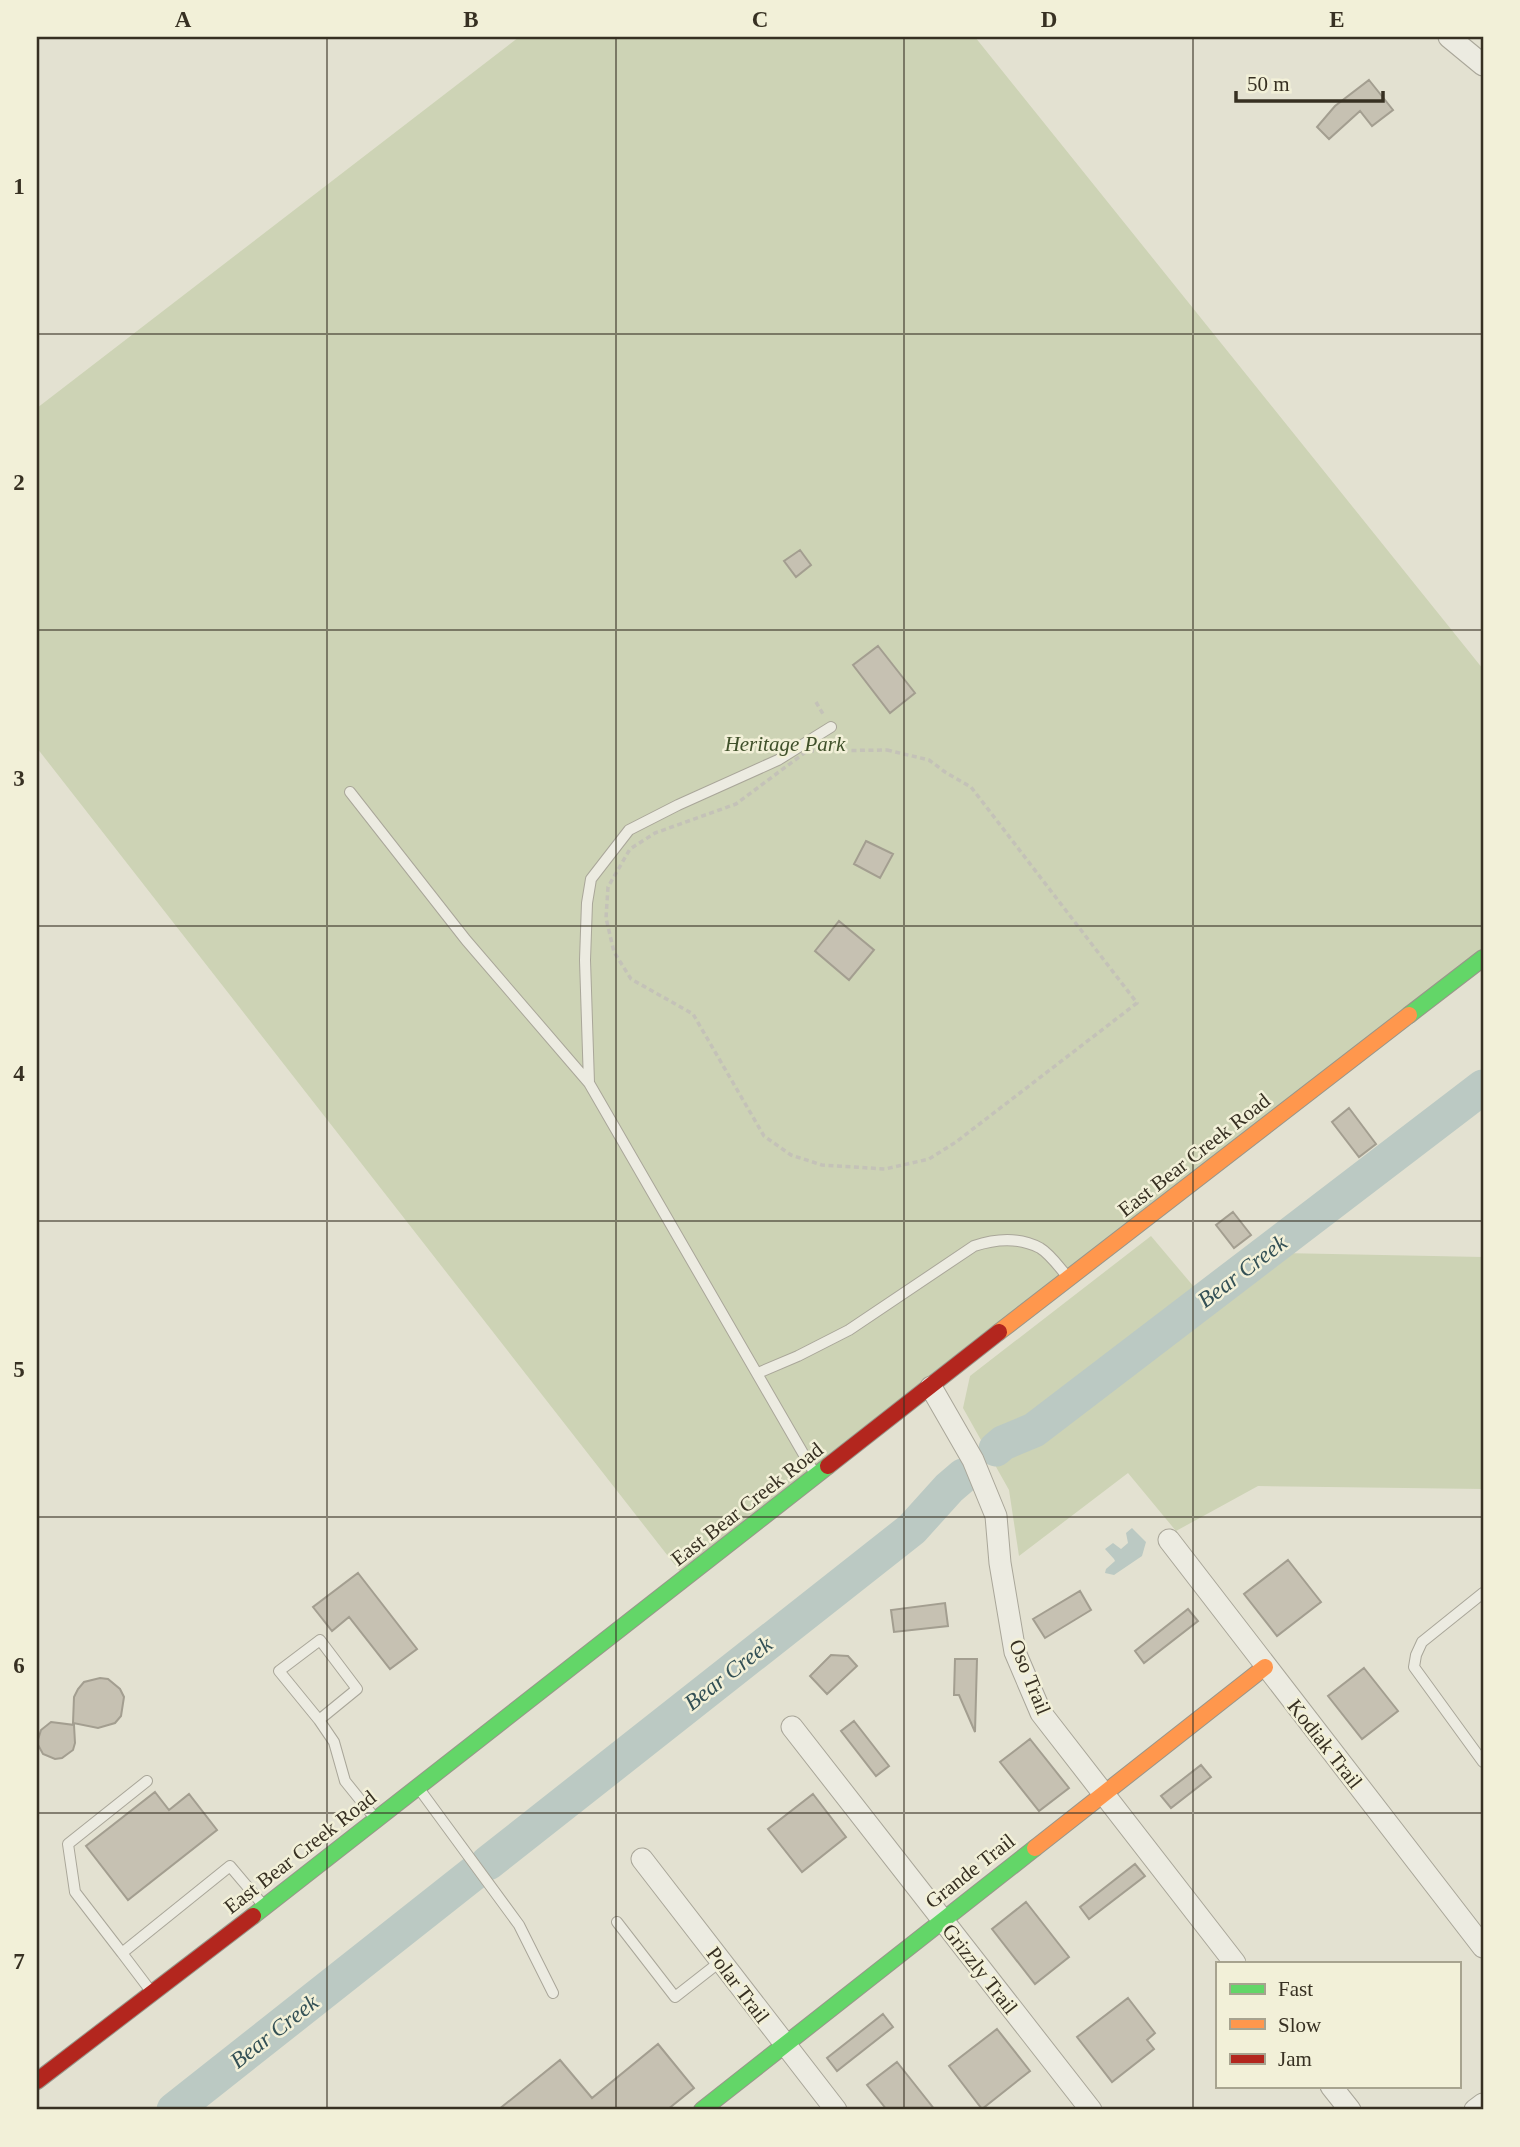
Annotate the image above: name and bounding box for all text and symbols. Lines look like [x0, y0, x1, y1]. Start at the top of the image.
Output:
text: A [175, 7, 192, 32]
text: B [463, 7, 479, 32]
text: C [752, 7, 768, 32]
text: D [1041, 7, 1057, 32]
text: E [1329, 7, 1345, 32]
scale bar [1236, 60, 1384, 104]
text: 50 m [1247, 72, 1290, 96]
text: 1 [13, 174, 25, 199]
text: 2 [13, 470, 25, 495]
park label: Heritage Park [724, 732, 846, 756]
text: 3 [13, 766, 25, 791]
text: 4 [13, 1061, 25, 1086]
street label: East Bear Creek Road [1113, 1088, 1275, 1222]
water label: Bear Creek [1193, 1229, 1292, 1313]
text: 5 [13, 1357, 25, 1382]
street label: East Bear Creek Road [666, 1437, 828, 1571]
water label: Bear Creek [679, 1631, 778, 1715]
street label: Oso Trail [1004, 1636, 1056, 1718]
text: 6 [13, 1653, 25, 1678]
street label: Kodiak Trail [1283, 1695, 1367, 1794]
street label: East Bear Creek Road [219, 1785, 381, 1919]
street label: Grande Trail [921, 1829, 1020, 1913]
street label: Grizzly Trail [937, 1919, 1023, 2019]
street label: Polar Trail [702, 1942, 775, 2028]
text: 7 [13, 1949, 25, 1974]
legend [1216, 1962, 1460, 2088]
text: Fast [1278, 1977, 1313, 2001]
water label: Bear Creek [225, 1989, 324, 2073]
text: Slow [1278, 2013, 1322, 2037]
text: Jam [1278, 2047, 1312, 2071]

